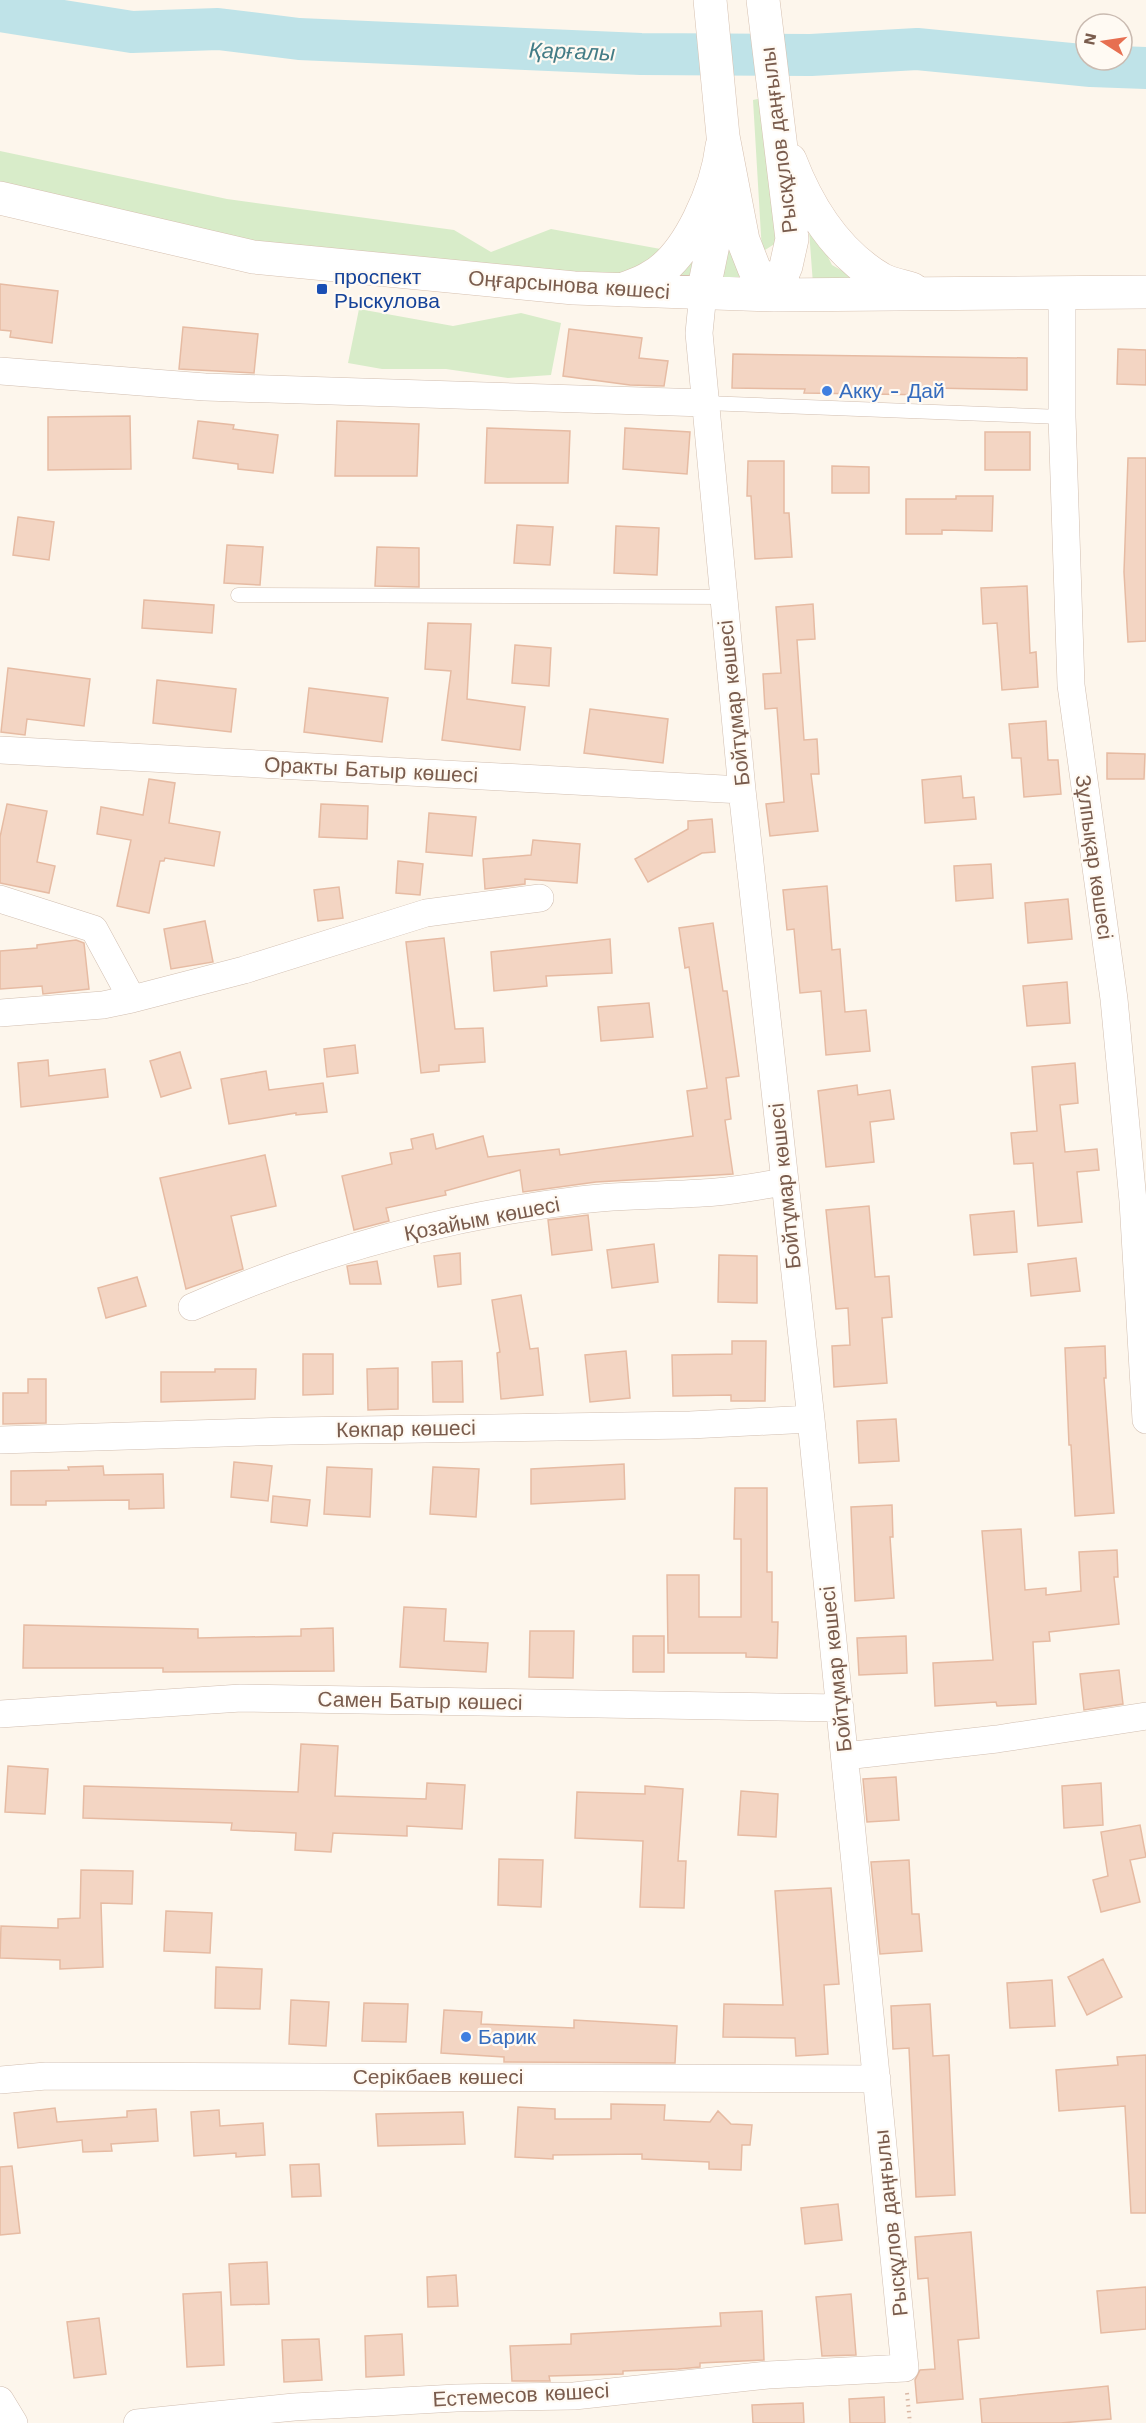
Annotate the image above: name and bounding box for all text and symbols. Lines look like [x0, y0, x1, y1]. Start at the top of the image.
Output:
north arrow [1074, 12, 1134, 72]
text: N [1079, 31, 1100, 47]
water label: Қарғалы [528, 38, 616, 65]
street label: Рысқұлов даңғылы [755, 46, 802, 235]
place label: проспект Рыскулова [334, 264, 440, 313]
street label: Оңғарсынова көшесі [467, 265, 671, 304]
marker: проспект Рыскулова [315, 282, 329, 296]
place label: Акку - Дай [839, 378, 945, 403]
marker: Акку - Дай [820, 384, 834, 398]
street label: Бойтұмар көшесі [712, 619, 755, 787]
street label: Оракты Батыр көшесі [263, 751, 479, 788]
street label: Зұлпықар көшесі [1071, 773, 1118, 941]
street label: Бойтұмар көшесі [763, 1102, 806, 1270]
street label: Қозайым көшесі [402, 1191, 562, 1246]
street label: Көкпар көшесі [336, 1415, 476, 1442]
street label: Бойтұмар көшесі [814, 1585, 857, 1753]
street label: Самен Батыр көшесі [317, 1686, 523, 1715]
place label: Барик [478, 2024, 537, 2049]
marker: Барик [459, 2030, 473, 2044]
street label: Серікбаев көшесі [353, 2064, 523, 2089]
street label: Рысқұлов даңғылы [868, 2129, 913, 2318]
street label: Естемесов көшесі [432, 2377, 610, 2412]

